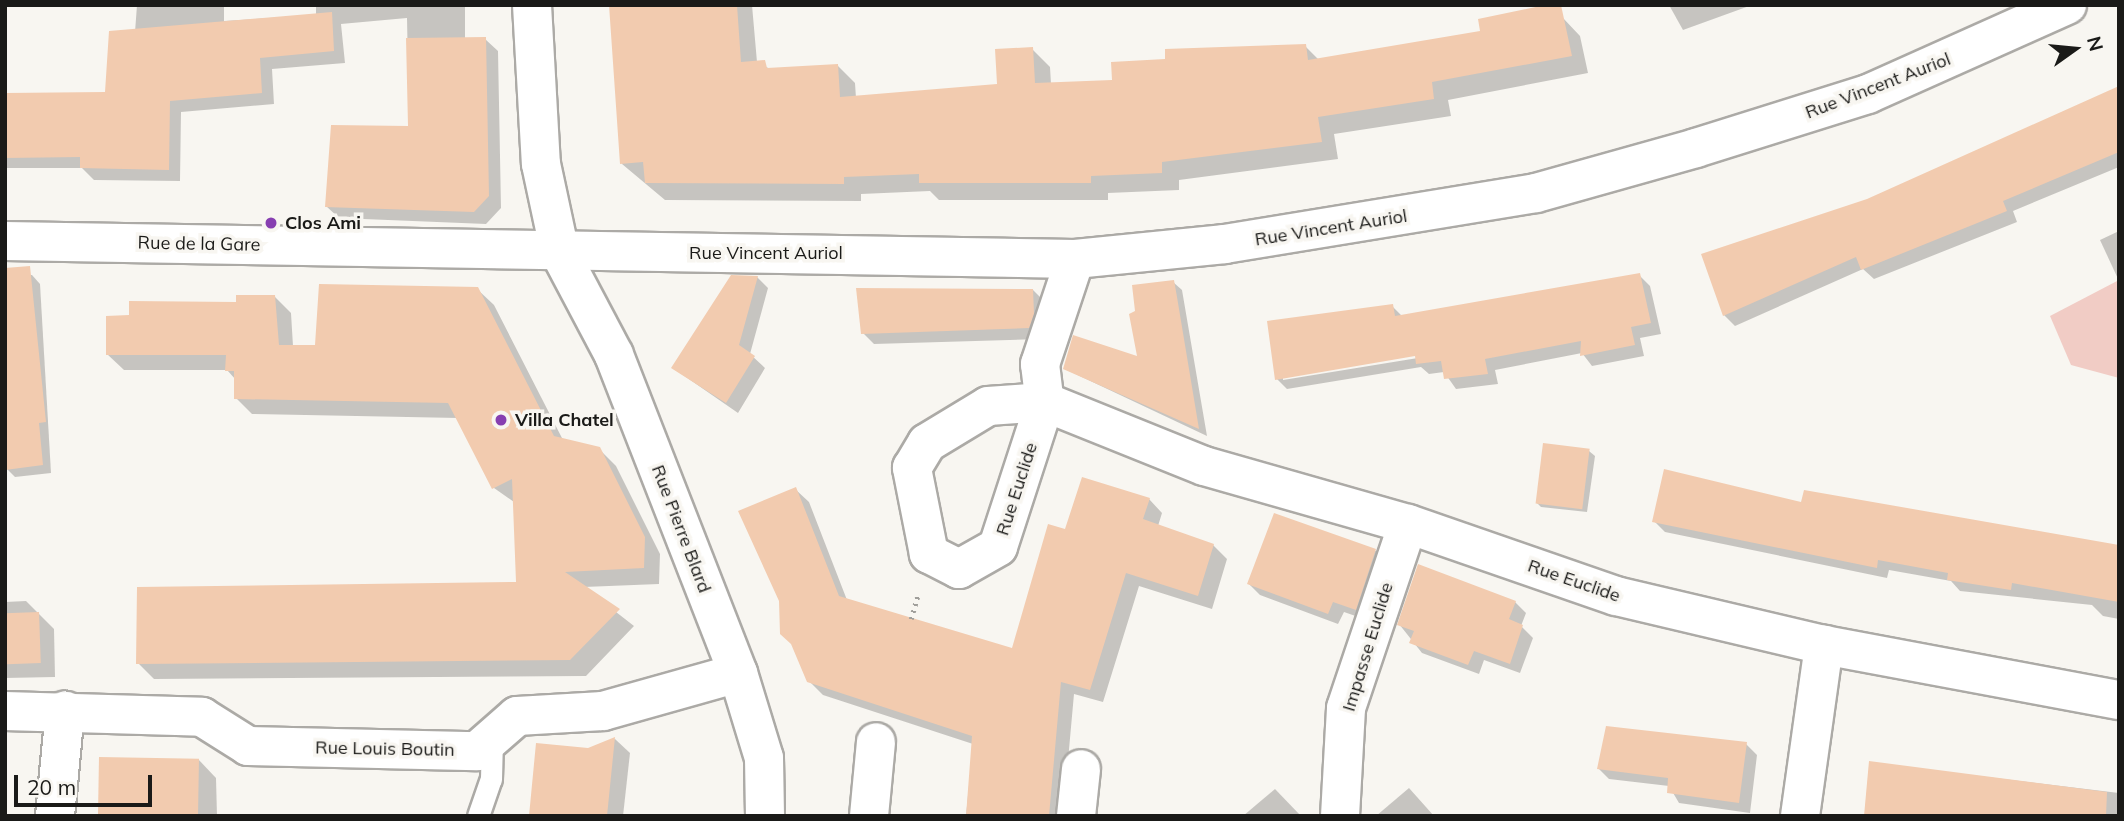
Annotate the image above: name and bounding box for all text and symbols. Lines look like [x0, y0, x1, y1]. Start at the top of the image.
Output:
north arrow [2040, 14, 2110, 84]
text: N [2082, 34, 2109, 54]
street label: Rue Vincent Auriol [1802, 48, 1954, 124]
street label: Rue Vincent Auriol [1253, 205, 1409, 251]
place label: Clos Ami [285, 212, 361, 234]
marker: Clos Ami [263, 215, 279, 231]
street label: Rue de la Gare [138, 232, 260, 256]
street label: Rue Vincent Auriol [689, 242, 843, 264]
place label: Villa Chatel [515, 409, 614, 431]
marker: Villa Chatel [493, 412, 509, 428]
street label: Rue Euclide [992, 440, 1042, 538]
street label: Rue Pierre Blard [647, 462, 715, 596]
street label: Rue Euclide [1525, 555, 1623, 607]
street label: Impasse Euclide [1338, 580, 1398, 714]
street label: Rue Louis Boutin [315, 737, 455, 761]
scale bar [18, 762, 156, 806]
text: 20 m [27, 774, 76, 800]

